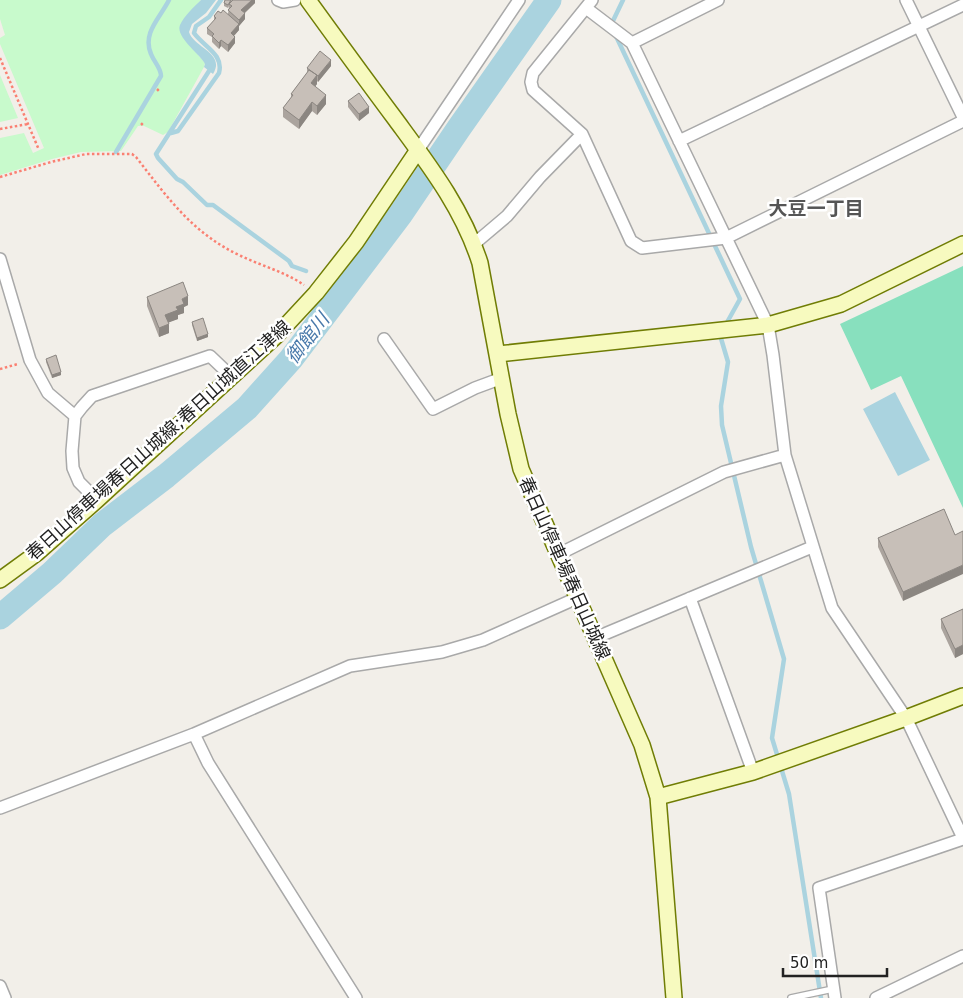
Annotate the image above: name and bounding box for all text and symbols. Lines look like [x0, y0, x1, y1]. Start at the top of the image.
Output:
district label: 大豆一丁目 [768, 197, 864, 219]
water label: 御館川 [281, 307, 334, 367]
street label: 春日山停車場春日山城線;春日山城直江津線 [22, 316, 294, 564]
street label: 春日山停車場春日山城線 [515, 473, 615, 663]
scale bar [783, 946, 887, 978]
text: 50 m [790, 954, 828, 972]

